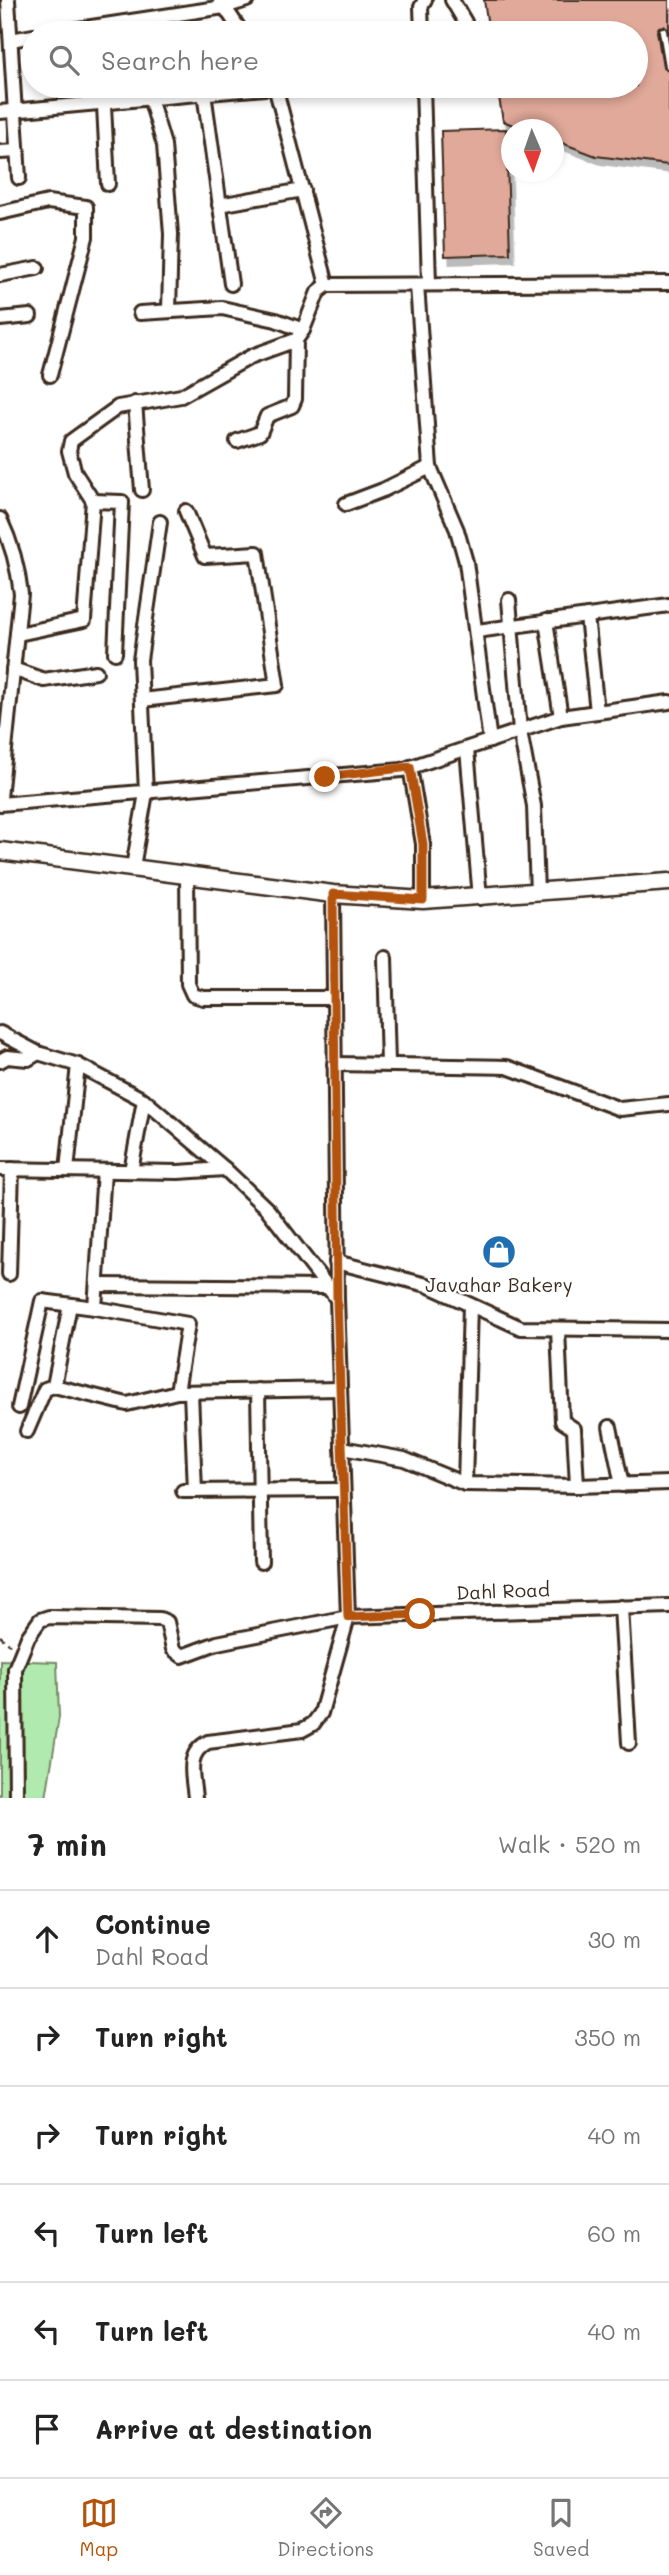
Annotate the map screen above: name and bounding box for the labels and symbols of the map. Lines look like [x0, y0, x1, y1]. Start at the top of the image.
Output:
north arrow [501, 119, 564, 182]
route end [309, 761, 340, 792]
shop icon: Javahar Bakery [480, 1233, 518, 1271]
place label: Javahar Bakery [425, 1272, 573, 1297]
street label: Dahl Road [456, 1576, 550, 1605]
route start [404, 1598, 435, 1629]

